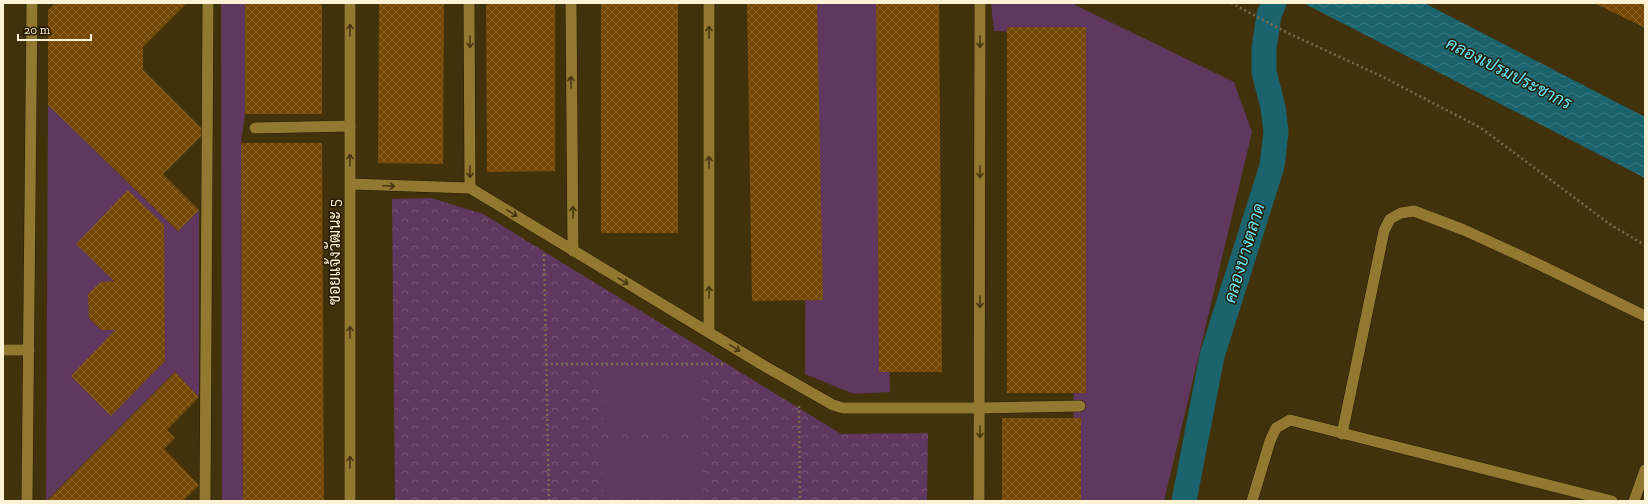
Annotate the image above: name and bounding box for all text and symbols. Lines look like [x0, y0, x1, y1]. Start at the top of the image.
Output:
scale bar [18, 16, 91, 42]
text: 20 m [24, 23, 51, 37]
one-way arrow [346, 24, 354, 37]
one-way arrow [705, 26, 713, 39]
water label: คลองเปรมประชากร [1443, 33, 1576, 114]
one-way arrow [466, 35, 473, 48]
one-way arrow [976, 35, 984, 48]
one-way arrow [567, 76, 575, 89]
one-way arrow [346, 154, 354, 167]
one-way arrow [705, 156, 713, 169]
one-way arrow [466, 165, 474, 178]
one-way arrow [976, 165, 984, 178]
one-way arrow [382, 182, 395, 189]
street label: ซอยแจ้งวัฒนะ 5 [324, 199, 344, 305]
water label: คลองบางตลาด [1219, 201, 1269, 305]
one-way arrow [569, 206, 576, 219]
one-way arrow [506, 210, 518, 218]
one-way arrow [617, 277, 629, 285]
one-way arrow [705, 286, 713, 299]
one-way arrow [976, 295, 984, 308]
one-way arrow [346, 326, 354, 339]
one-way arrow [729, 344, 741, 352]
one-way arrow [976, 425, 984, 438]
one-way arrow [346, 456, 354, 469]

